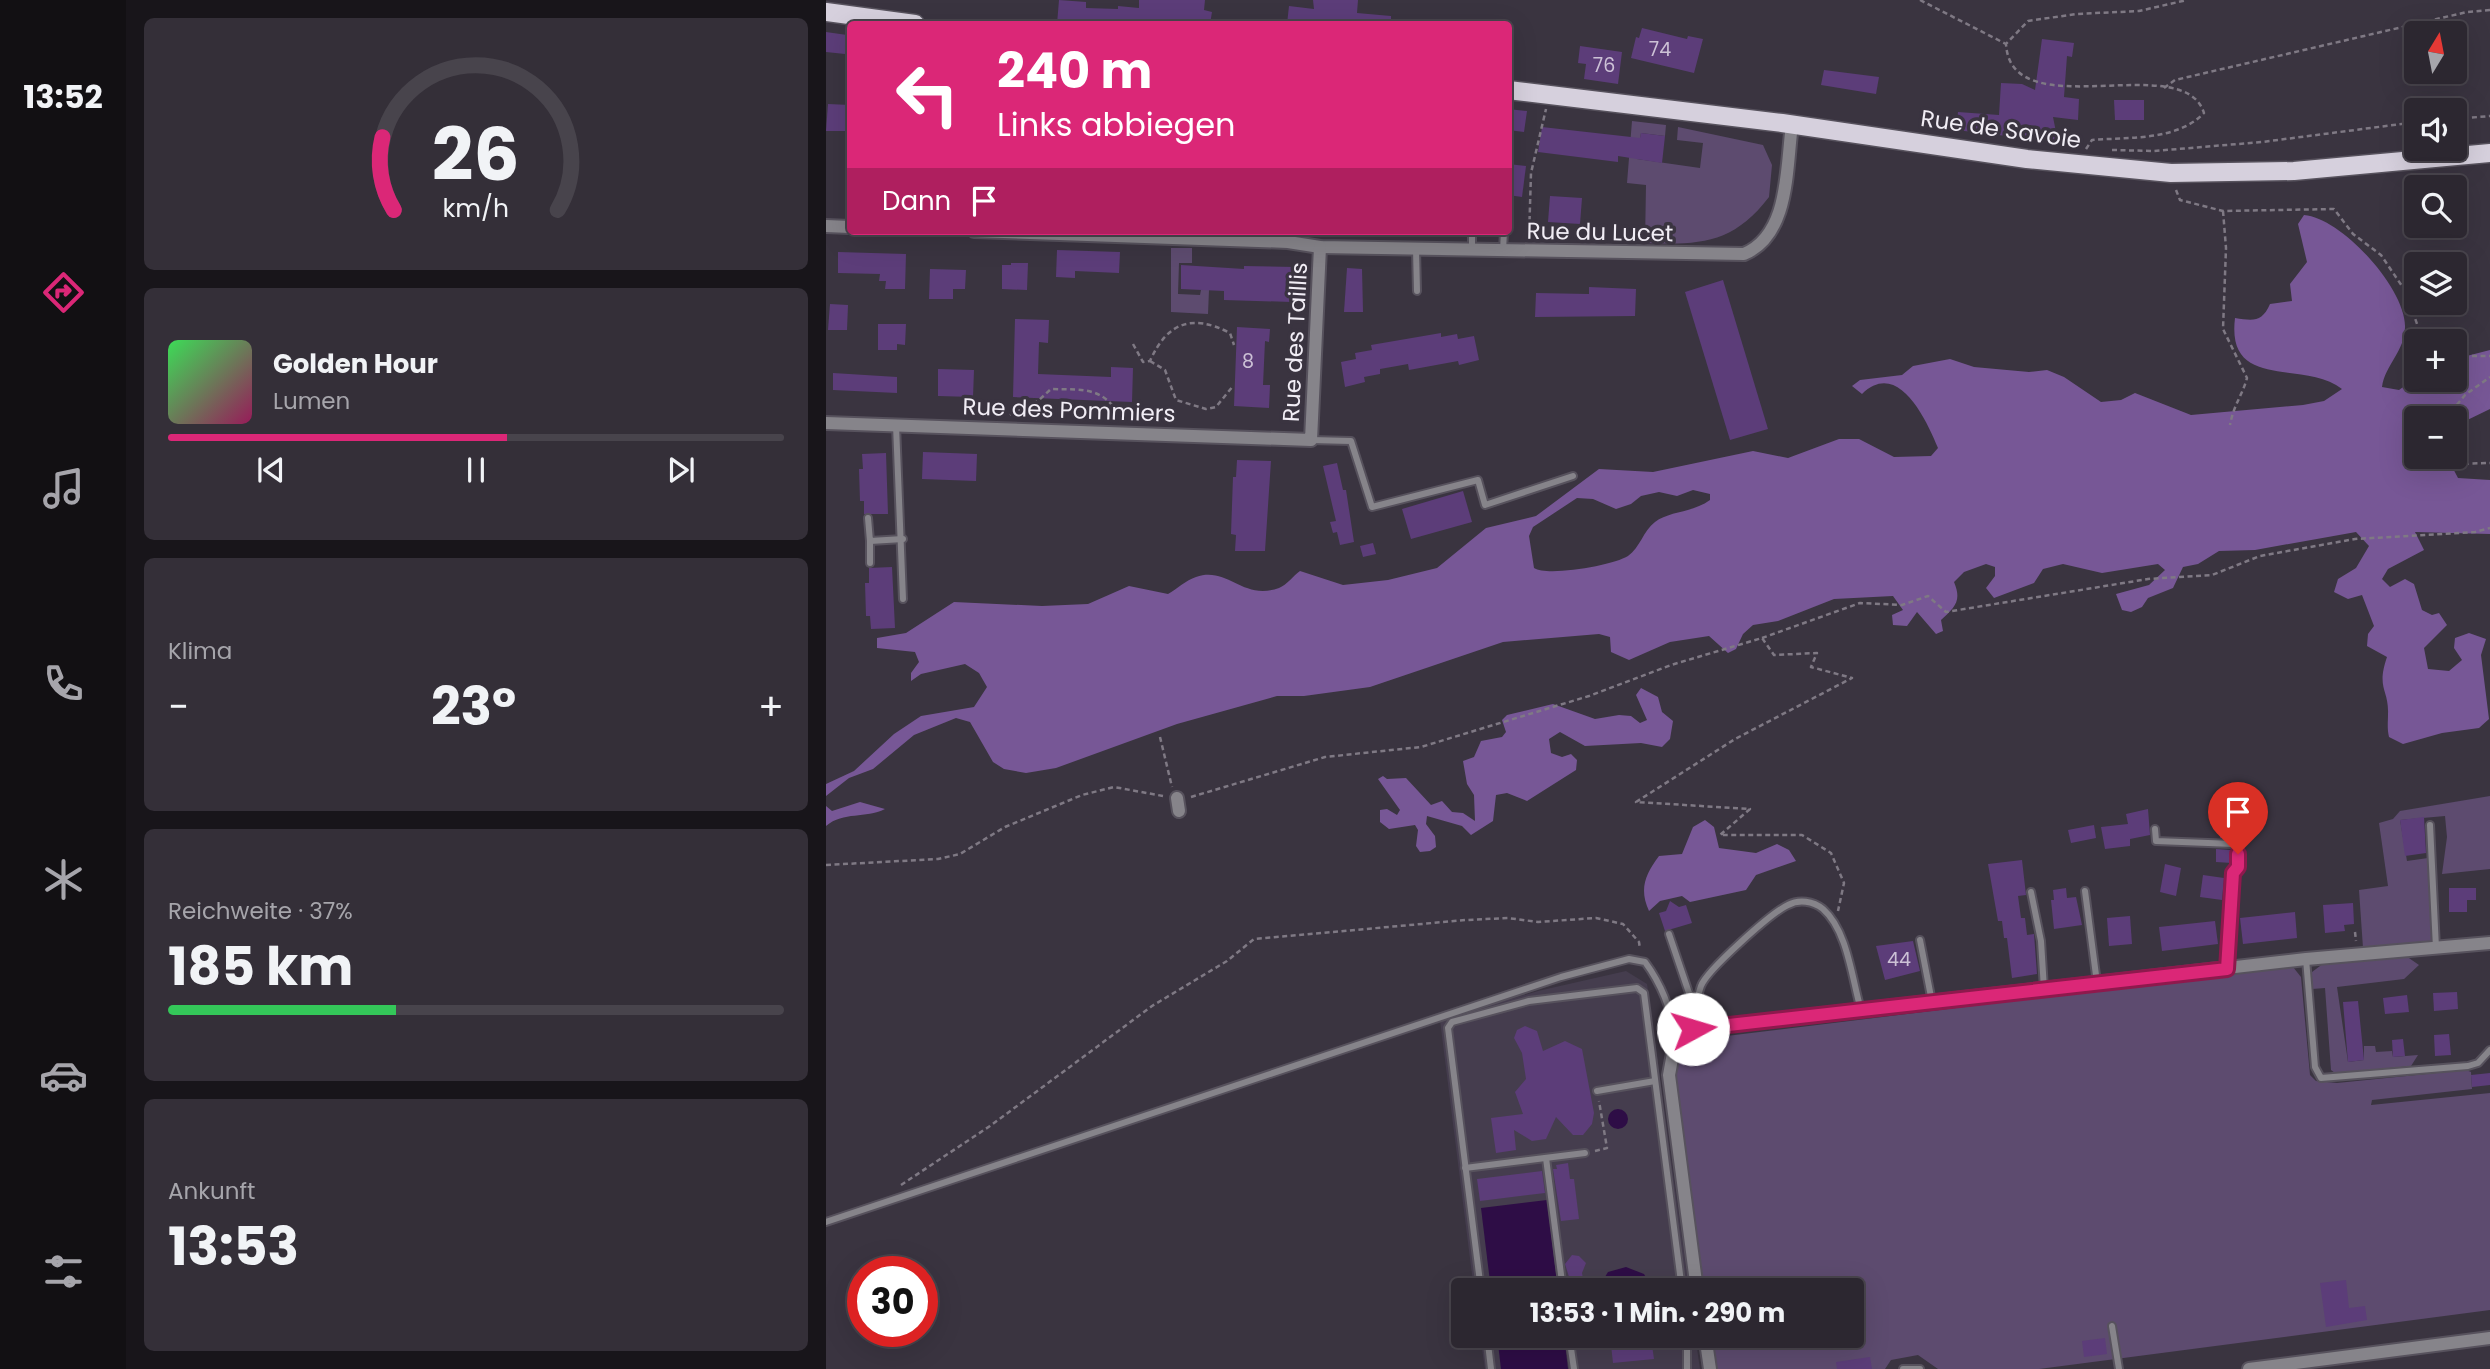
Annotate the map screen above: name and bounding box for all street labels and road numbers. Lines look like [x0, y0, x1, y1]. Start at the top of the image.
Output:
street label: Rue de Savoie [1919, 102, 2083, 156]
street label: Rue du Lucet [1526, 215, 1674, 249]
street label: Rue des Taillis [1275, 261, 1315, 423]
street label: Rue des Pommiers [962, 390, 1176, 430]

